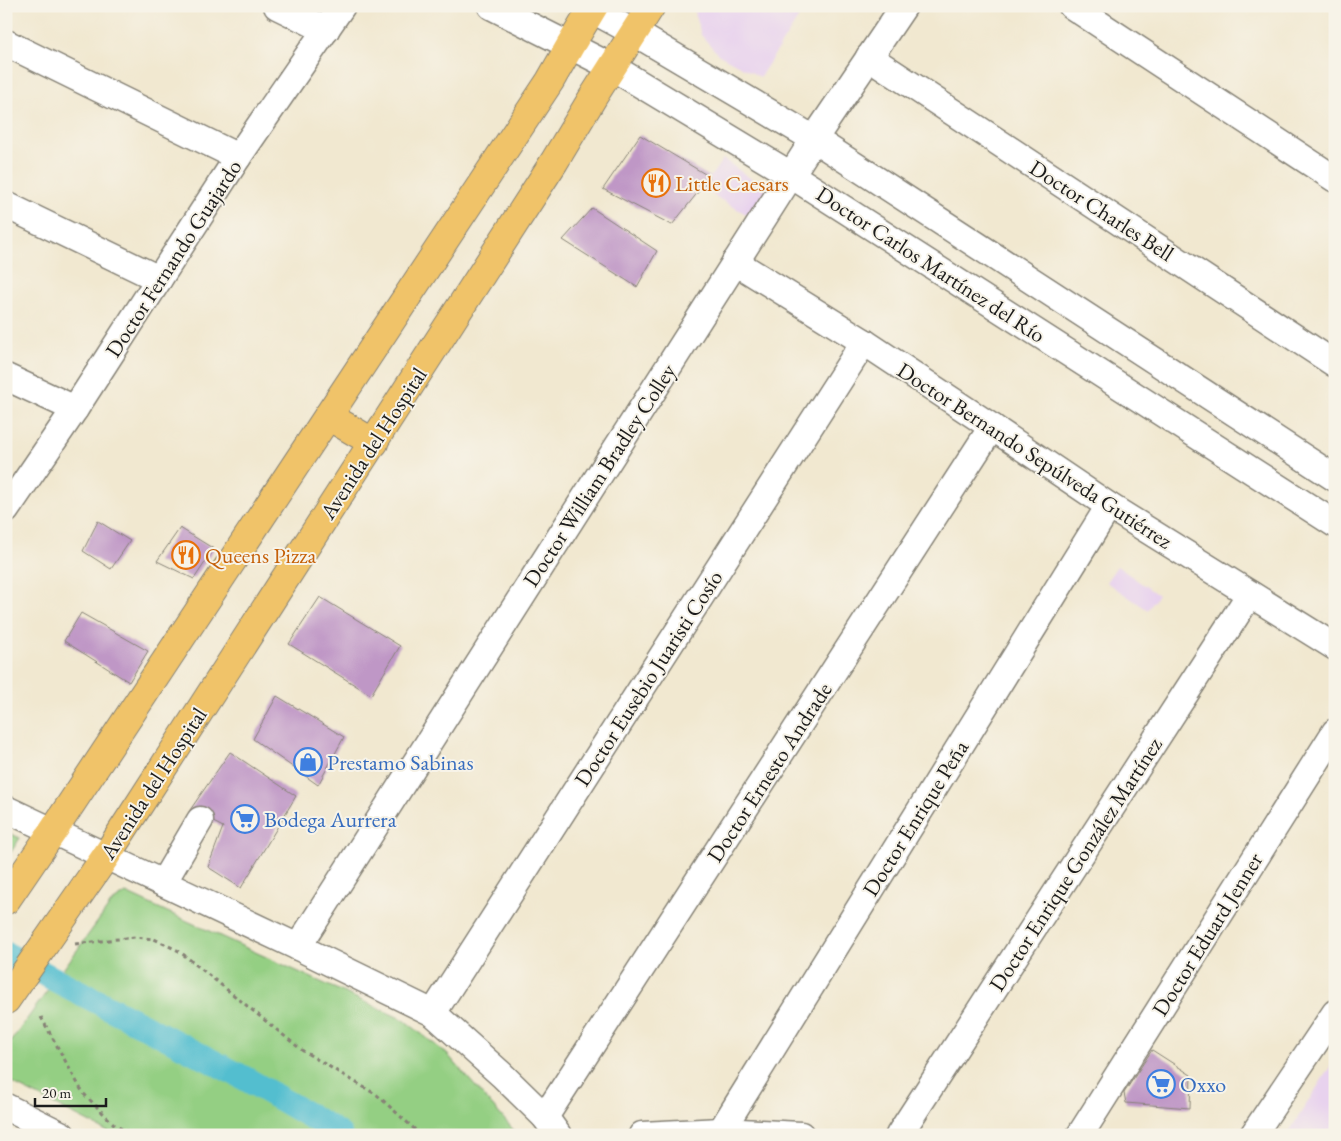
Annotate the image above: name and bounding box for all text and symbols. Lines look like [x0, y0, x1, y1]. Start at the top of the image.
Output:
street label: Doctor Charles Bell [1024, 153, 1179, 268]
street label: Doctor Fernando Guajardo [99, 154, 248, 363]
restaurant icon: Little Caesars [641, 168, 671, 198]
place label: Little Caesars [675, 169, 789, 198]
street label: Doctor Carlos Martínez del Río [811, 179, 1051, 349]
street label: Doctor Bernando Sepúlveda Gutiérrez [892, 356, 1178, 556]
street label: Doctor William Bradley Colley [516, 358, 683, 592]
street label: Avenida del Hospital [313, 362, 433, 526]
restaurant icon: Queens Pizza [171, 540, 201, 570]
place label: Queens Pizza [205, 541, 317, 570]
street label: Doctor Eusebio Juaristi Cosío [568, 565, 729, 792]
street label: Doctor Ernesto Andrade [700, 676, 839, 868]
street label: Avenida del Hospital [93, 702, 213, 866]
street label: Doctor Enrique González Martínez [982, 731, 1169, 997]
street label: Doctor Enrique Peña [856, 735, 975, 902]
shop icon: Prestamo Sabinas [293, 747, 323, 777]
place label: Prestamo Sabinas [327, 748, 474, 777]
supermarket icon: Bodega Aurrera [230, 804, 260, 834]
place label: Bodega Aurrera [264, 805, 397, 834]
street label: Doctor Eduard Jenner [1145, 847, 1270, 1021]
supermarket icon: Oxxo [1146, 1069, 1176, 1099]
place label: Oxxo [1180, 1070, 1226, 1099]
scale bar [35, 1076, 106, 1108]
text: 20 m [42, 1083, 71, 1102]

